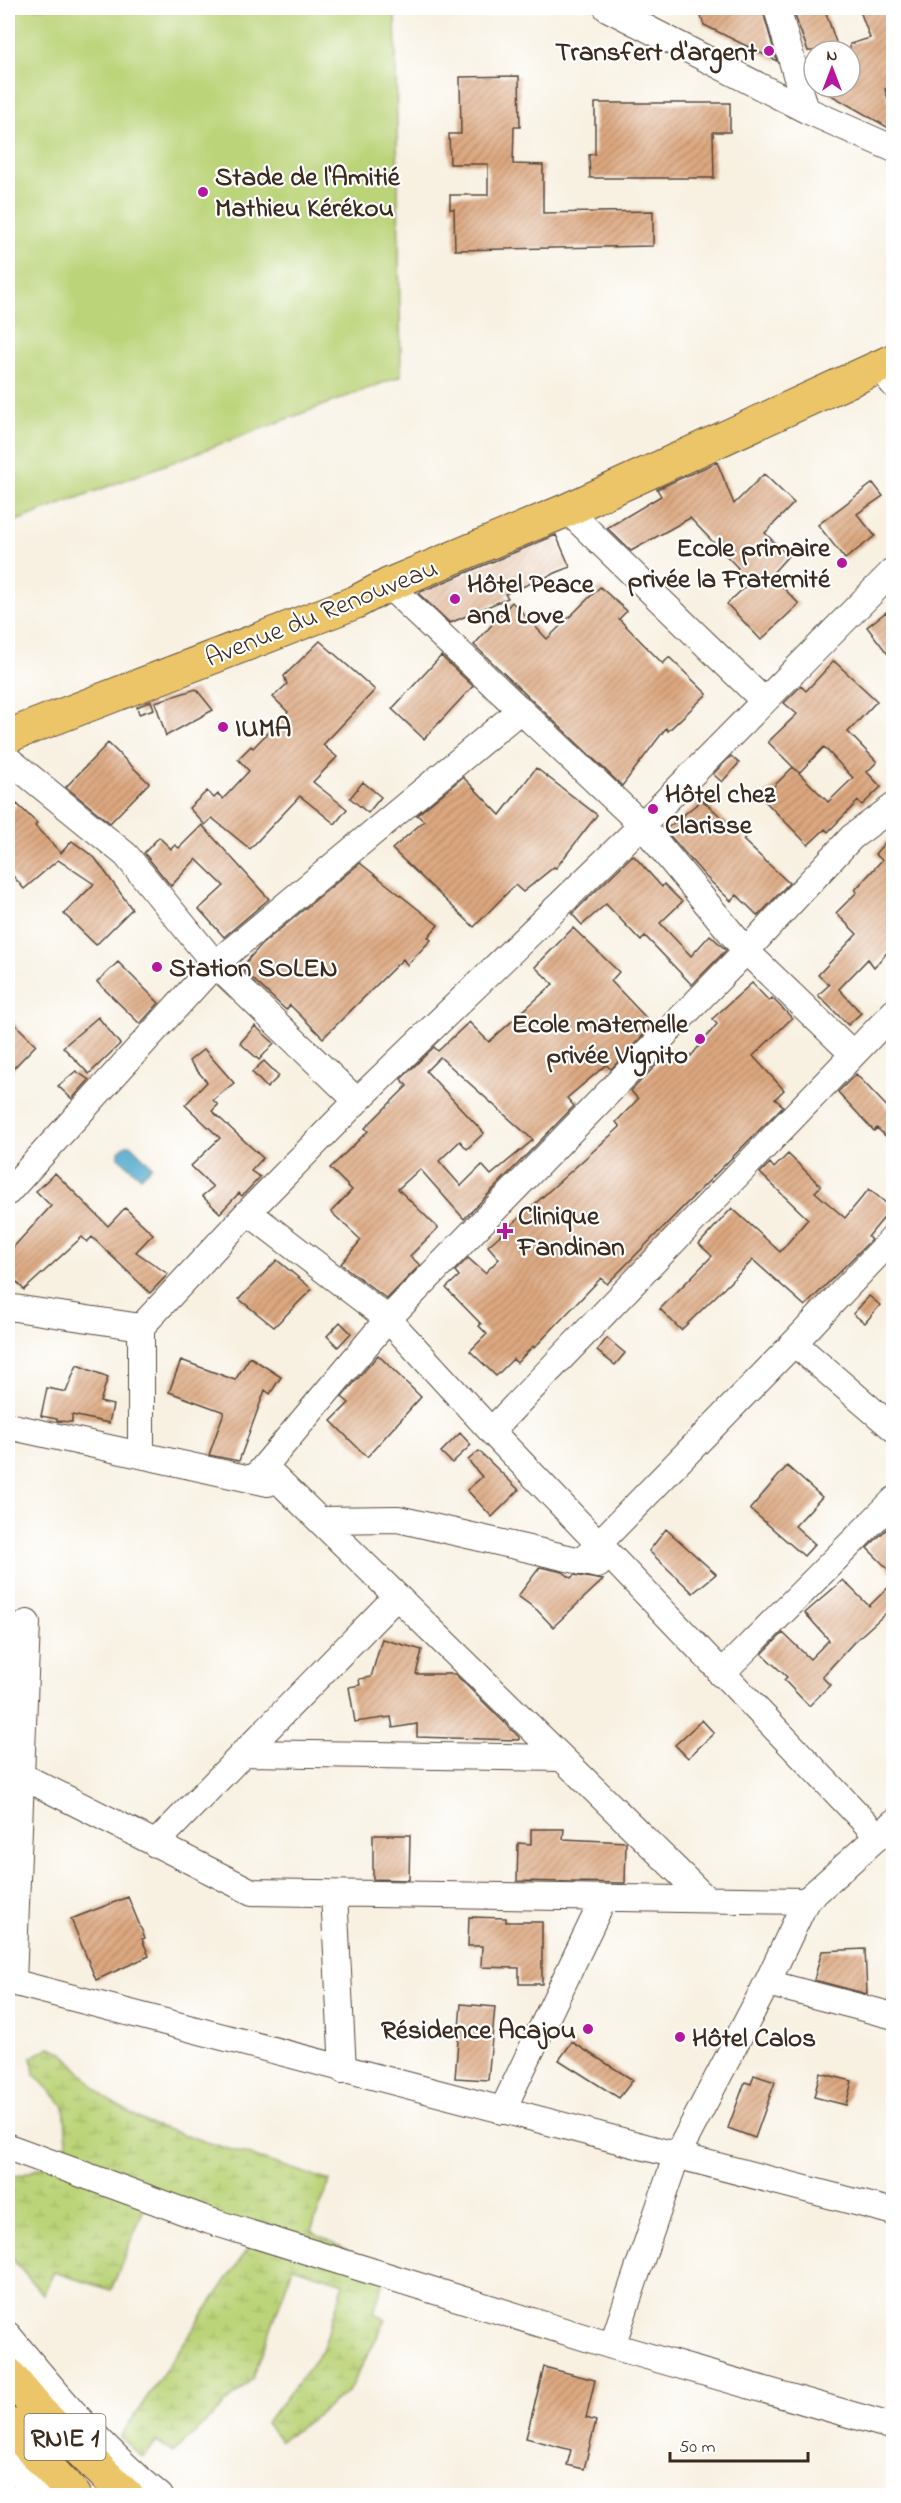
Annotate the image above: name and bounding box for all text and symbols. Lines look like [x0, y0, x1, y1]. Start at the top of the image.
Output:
place label: Transfert d'argent [555, 34, 758, 74]
north arrow [802, 39, 862, 99]
marker: Transfert d'argent [762, 44, 776, 58]
text: N [827, 44, 838, 68]
place label: Stade de l'Amitié Mathieu Kérékou [215, 159, 401, 229]
marker: Stade de l'Amitié Mathieu Kérékou [196, 185, 210, 199]
place label: Ecole primaire privée la Fraternité [628, 530, 831, 600]
street label: Avenue du Renouveau [200, 550, 444, 679]
marker: Ecole primaire privée la Fraternité [835, 556, 849, 570]
place label: Hôtel Peace and Love [467, 566, 595, 636]
marker: Hôtel Peace and Love [448, 592, 462, 606]
place label: IUMA [235, 710, 291, 749]
marker: IUMA [216, 720, 230, 734]
place label: Hôtel chez Clarisse [665, 776, 776, 846]
marker: Hôtel chez Clarisse [646, 802, 660, 816]
place label: Station SOLEN [169, 950, 338, 989]
marker: Station SOLEN [150, 960, 164, 974]
place label: Ecole maternelle privée Vignito [511, 1006, 689, 1077]
marker: Ecole maternelle privée Vignito [693, 1032, 707, 1046]
place label: Clinique Fandinan [516, 1198, 625, 1268]
marker: Clinique Fandinan [496, 1222, 514, 1240]
place label: Résidence Acajou [381, 2012, 576, 2051]
place label: Hôtel Calos [692, 2020, 816, 2059]
marker: Résidence Acajou [581, 2022, 595, 2036]
marker: Hôtel Calos [673, 2030, 687, 2044]
road number: RNIE 1 [25, 2414, 106, 2460]
scale bar [670, 2425, 808, 2463]
text: 50 m [679, 2435, 716, 2461]

